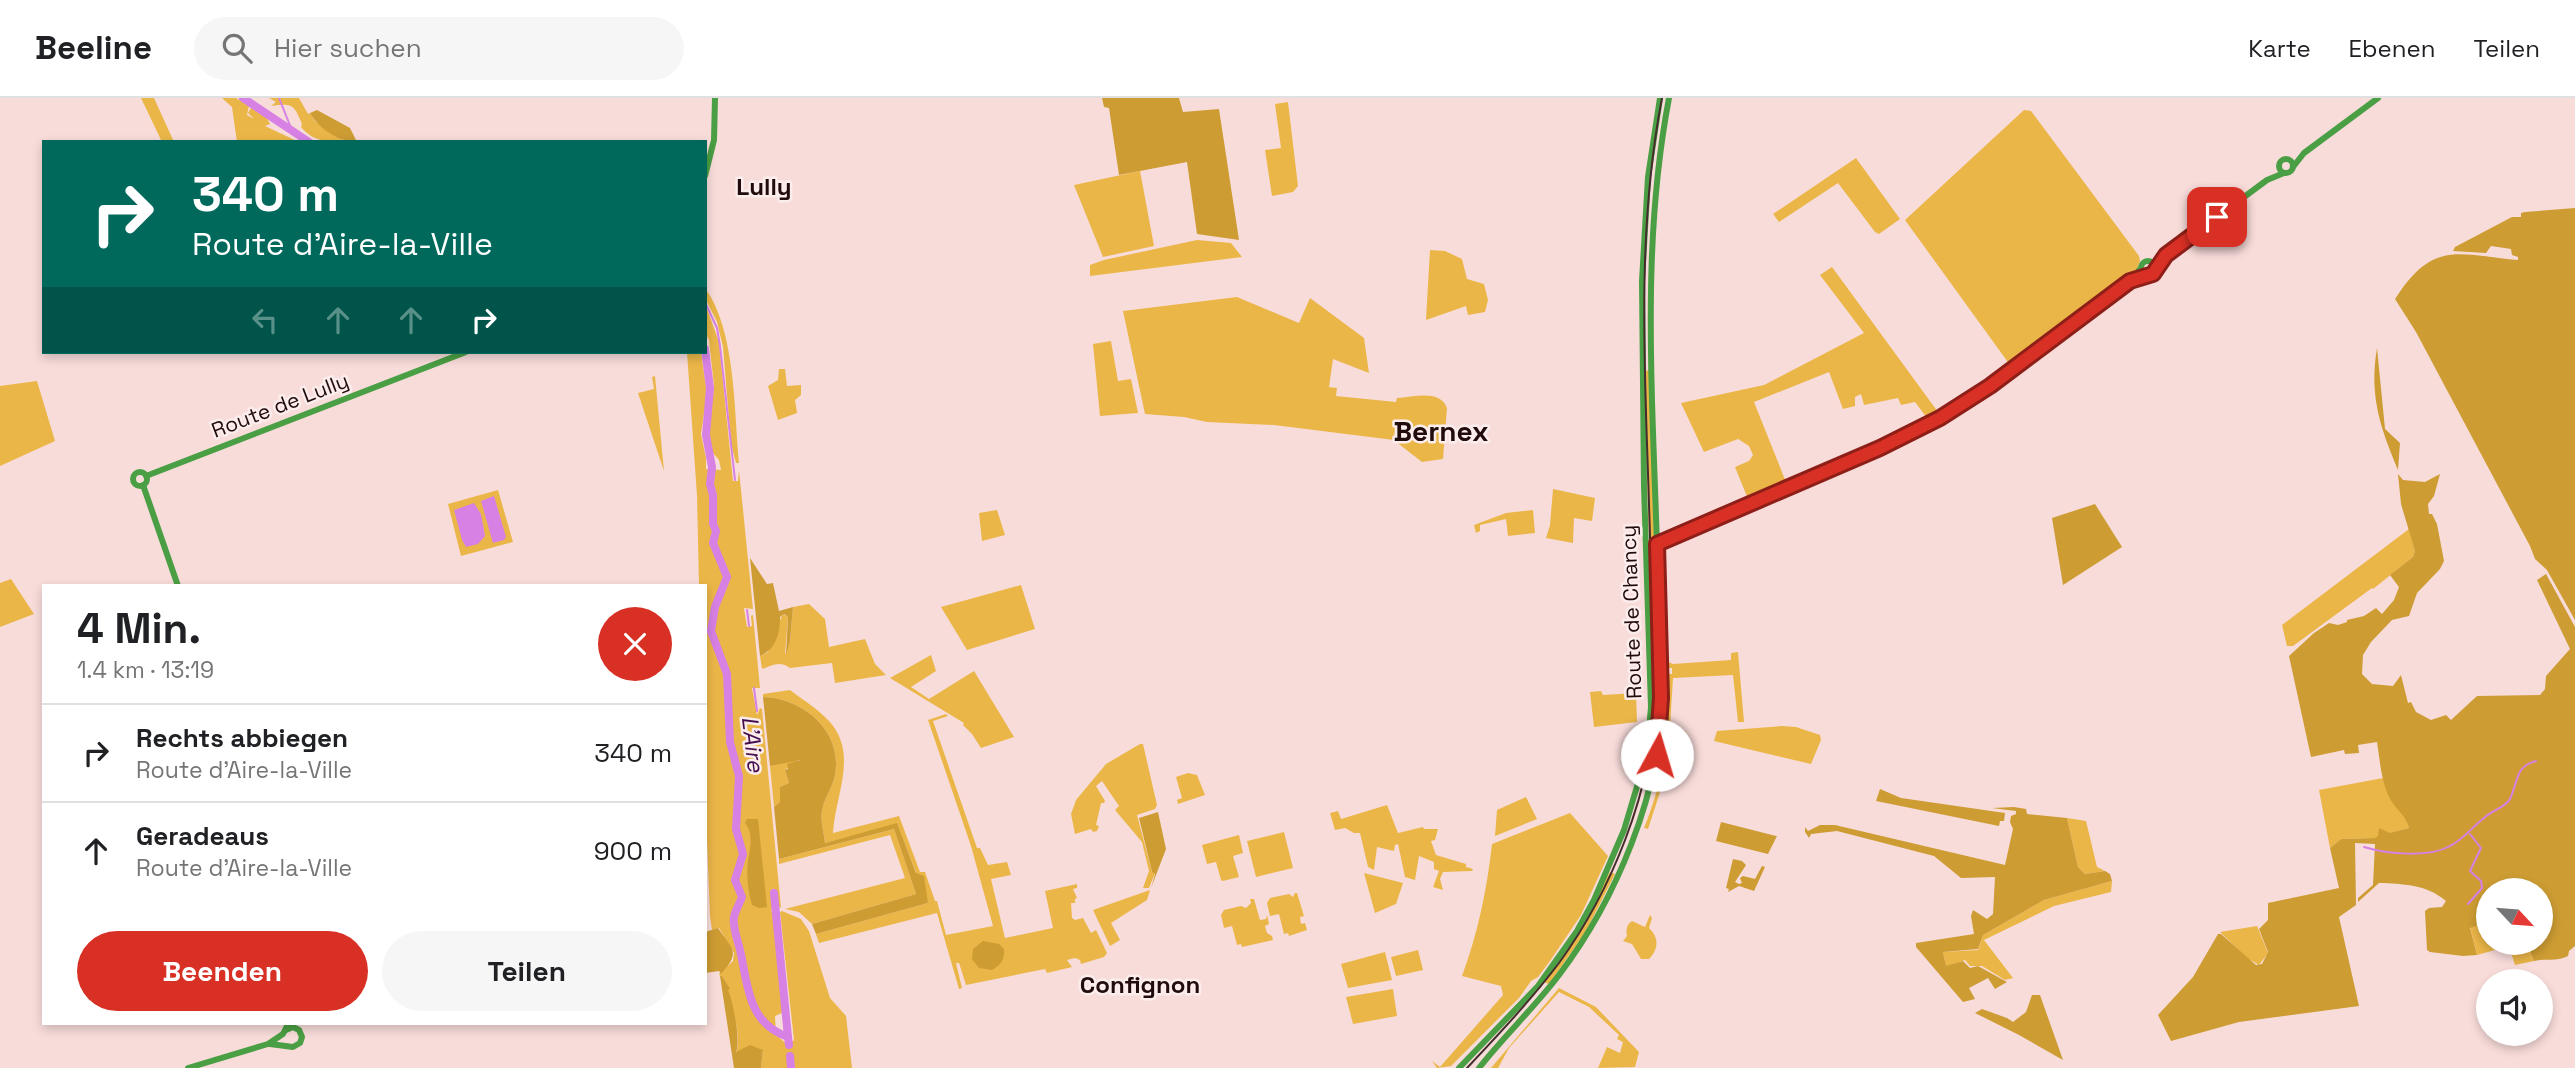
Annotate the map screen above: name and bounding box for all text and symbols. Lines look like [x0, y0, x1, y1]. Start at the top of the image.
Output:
search box [194, 17, 684, 80]
text: Beeline [35, 27, 152, 69]
icon: search [218, 29, 256, 67]
text: Hier suchen [274, 31, 422, 65]
text: Karte [2248, 33, 2311, 64]
text: Ebenen [2349, 33, 2435, 64]
text: Teilen [2473, 33, 2540, 64]
text: 340 m [192, 163, 339, 225]
icon: right [77, 168, 168, 259]
district label: Lully [736, 171, 792, 202]
pin [2187, 187, 2247, 247]
icon: arrive [2198, 198, 2236, 236]
text: Route d'Aire-la-Ville [192, 224, 493, 264]
icon: left [246, 301, 284, 339]
icon: ahead [319, 301, 357, 339]
icon: ahead [392, 301, 430, 339]
icon: right [465, 301, 503, 339]
street label: Route de Lully [208, 366, 352, 444]
district label: Bernex [1394, 413, 1488, 449]
street label: Route de Chancy [1614, 524, 1648, 700]
text: 4 Min. [77, 602, 201, 655]
button: close [598, 607, 672, 681]
text: 1.4 km · 13:19 [77, 655, 214, 685]
water label: L'Aire [735, 714, 771, 775]
position arrow [1620, 718, 1694, 792]
text: Rechts abbiegen [136, 721, 348, 755]
icon: right [77, 734, 115, 772]
text: 340 m [594, 736, 672, 770]
text: Route d'Aire-la-Ville [136, 755, 352, 785]
text: Geradeaus [136, 819, 269, 853]
icon: ahead [77, 832, 115, 870]
text: 900 m [594, 834, 672, 868]
text: Route d'Aire-la-Ville [136, 853, 352, 883]
north arrow [2476, 878, 2553, 956]
map controls [2476, 878, 2553, 1046]
button: Beenden [77, 931, 368, 1011]
button: Teilen [382, 931, 672, 1011]
district label: Confignon [1080, 969, 1200, 1000]
button: sound [2476, 969, 2553, 1046]

